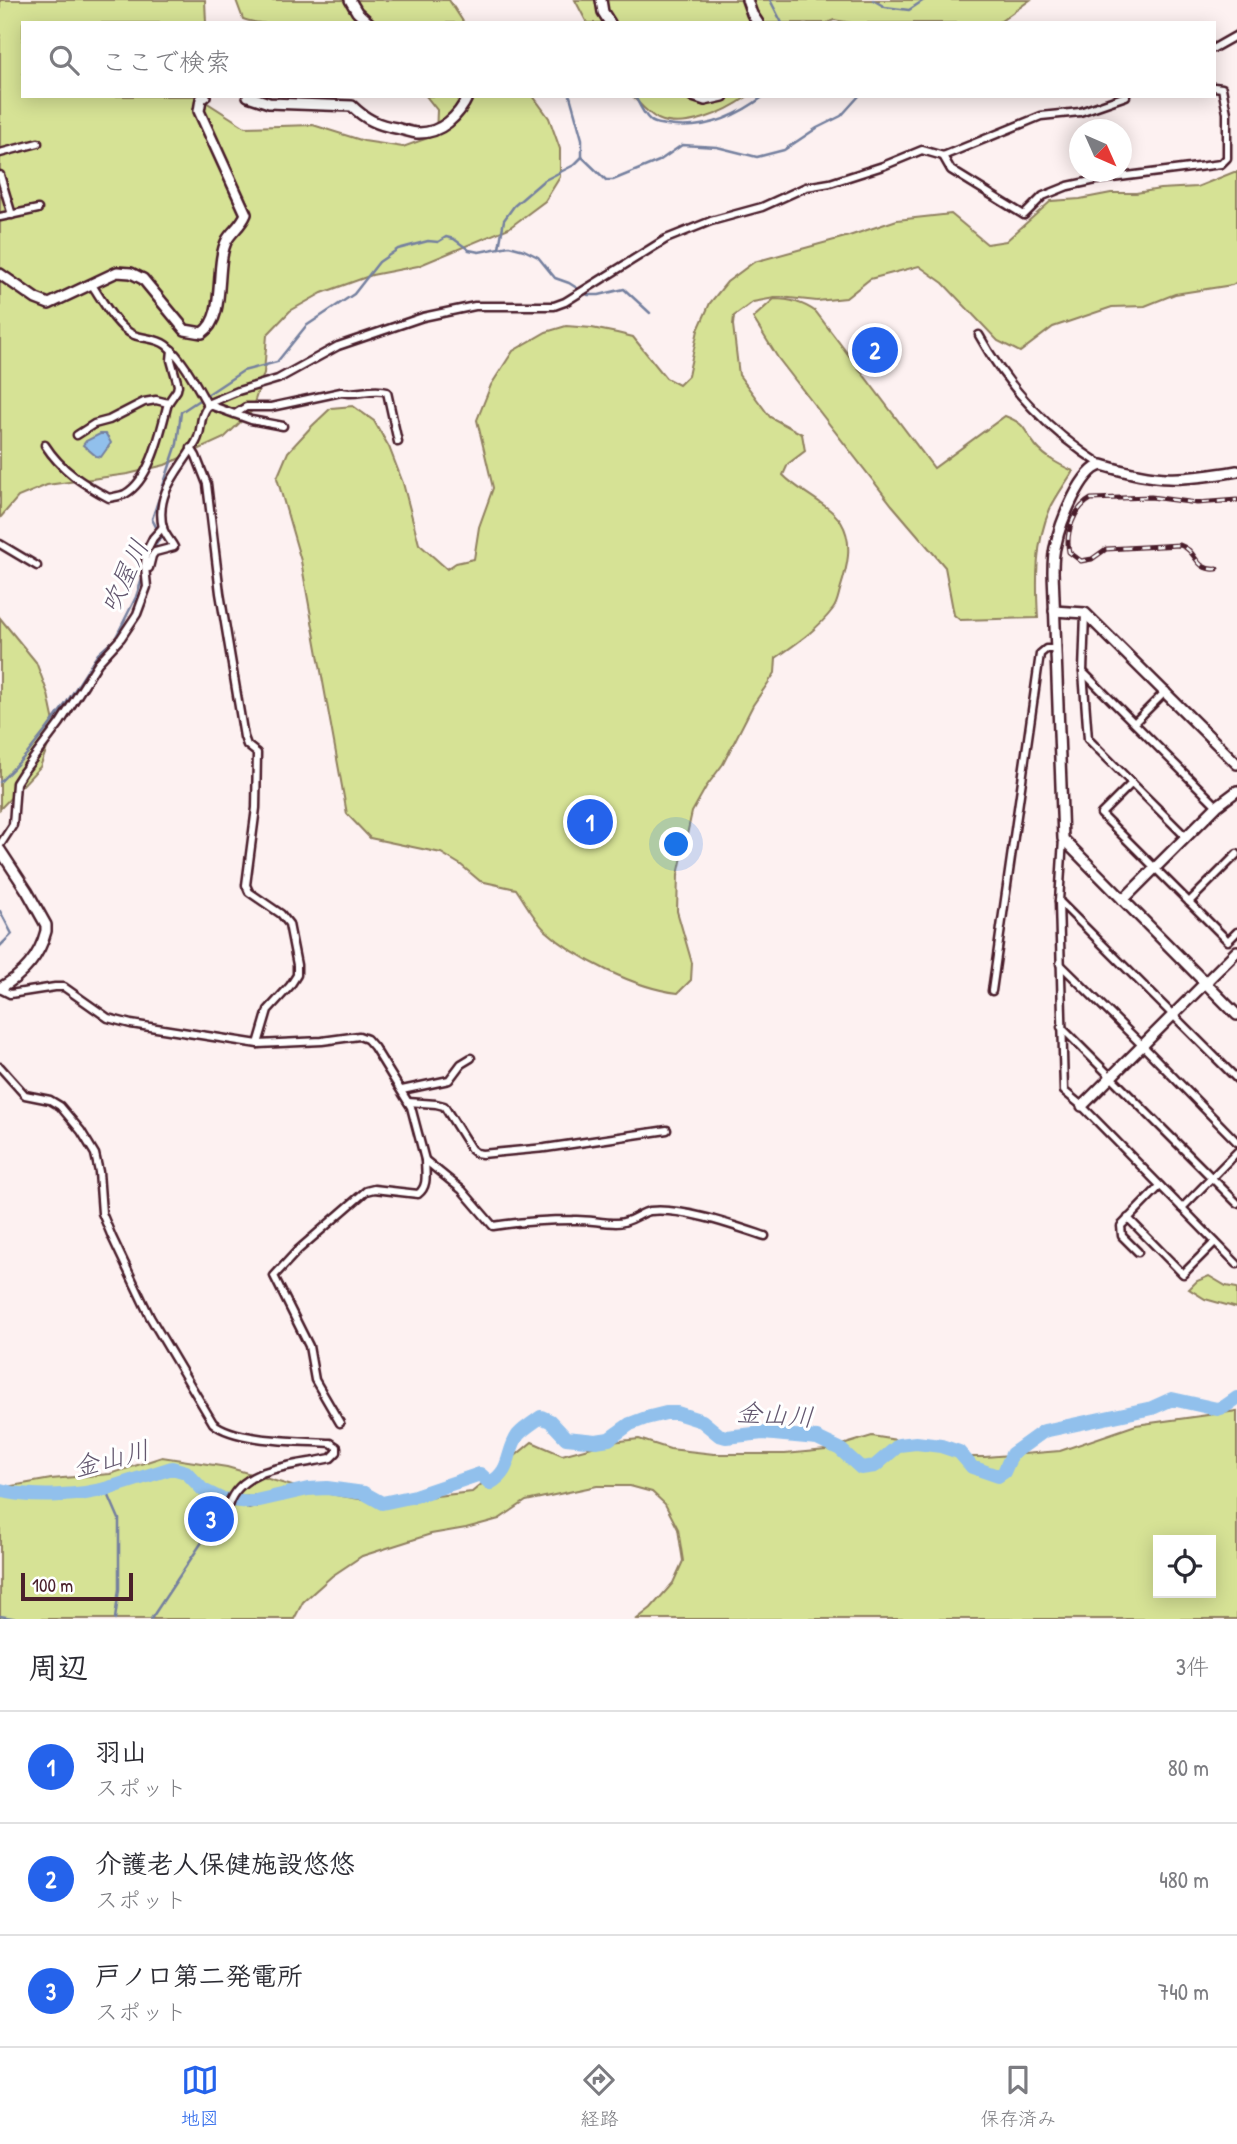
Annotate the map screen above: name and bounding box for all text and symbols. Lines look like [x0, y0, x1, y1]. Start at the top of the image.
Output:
search box [21, 21, 1216, 98]
icon: search [45, 41, 83, 79]
text: ここで検索 [101, 44, 231, 79]
north arrow [1069, 119, 1132, 182]
pin: 2 [852, 324, 898, 376]
water label: 吹屋川 [92, 533, 156, 619]
pin: 1 [567, 796, 613, 848]
your location [659, 827, 693, 861]
water label: 金山川 [735, 1394, 815, 1434]
water label: 金山川 [69, 1432, 153, 1484]
pin: 3 [188, 1493, 234, 1545]
map controls [1153, 1535, 1216, 1598]
button: locate [1153, 1535, 1216, 1598]
scale bar [21, 1570, 133, 1602]
text: 100 m [32, 1572, 73, 1598]
text: 周辺 [28, 1647, 88, 1687]
text: 3件 [1176, 1651, 1209, 1682]
text: 羽山 [95, 1734, 147, 1769]
text: 1 [47, 1752, 55, 1783]
text: 80 m [1168, 1752, 1209, 1783]
text: スポット [95, 1772, 187, 1803]
text: 介護老人保健施設悠悠 [95, 1846, 355, 1881]
text: 2 [46, 1864, 56, 1895]
text: 480 m [1159, 1864, 1209, 1895]
text: スポット [95, 1884, 187, 1915]
text: 戸ノ口第二発電所 [95, 1958, 303, 1993]
text: 3 [46, 1976, 56, 2007]
text: 740 m [1158, 1976, 1209, 2007]
text: スポット [95, 1996, 187, 2027]
tab: 地図 [181, 2061, 219, 2131]
tab: 経路 [580, 2061, 618, 2131]
tab: 保存済み [980, 2061, 1056, 2131]

